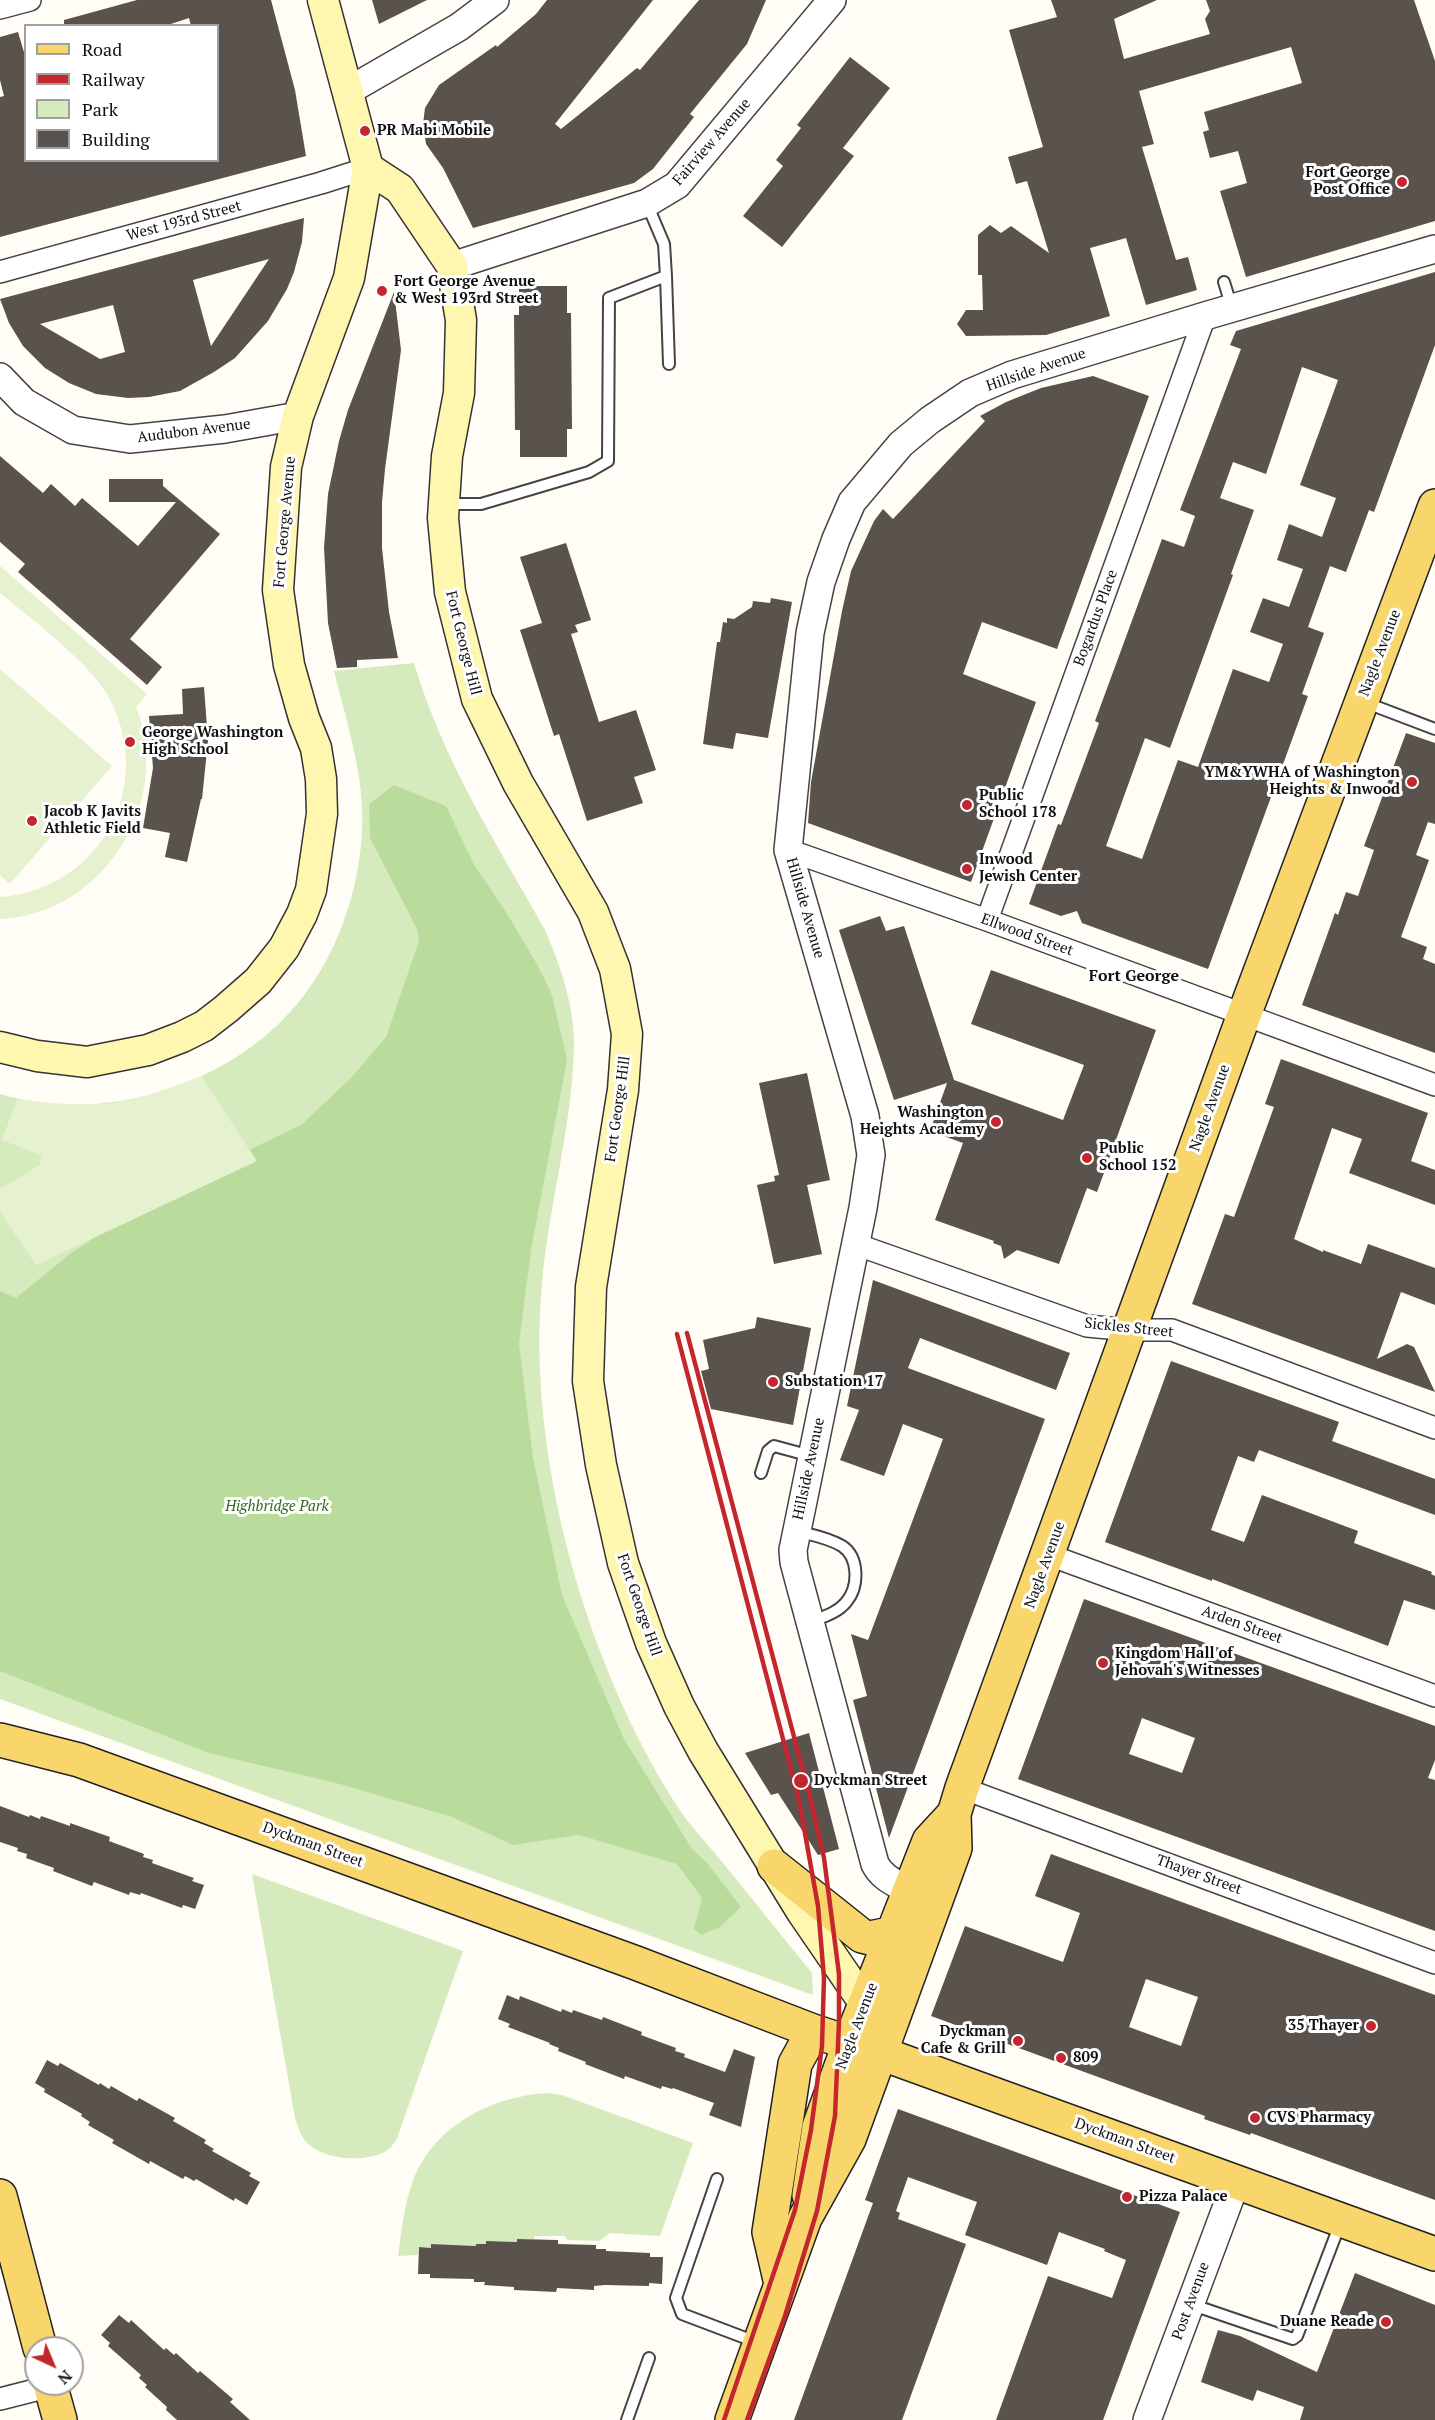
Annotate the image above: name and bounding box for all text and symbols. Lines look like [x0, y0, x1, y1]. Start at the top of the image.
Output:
legend [24, 24, 219, 162]
text: Road [82, 37, 122, 61]
text: Railway [82, 67, 145, 91]
street label: Fairview Avenue [669, 95, 755, 189]
text: Park [82, 97, 118, 121]
place label: PR Mabi Mobile [377, 122, 491, 140]
marker: PR Mabi Mobile [358, 124, 372, 138]
text: Building [82, 127, 150, 151]
place label: Fort George Post Office [1305, 164, 1390, 199]
marker: Fort George Post Office [1395, 175, 1409, 189]
street label: West 193rd Street [125, 197, 243, 245]
place label: Fort George Avenue & West 193rd Street [394, 273, 539, 308]
marker: Fort George Avenue & West 193rd Street [375, 284, 389, 298]
street label: Hillside Avenue [984, 345, 1088, 395]
street label: Audubon Avenue [136, 415, 252, 447]
street label: Fort George Avenue [270, 456, 300, 588]
street label: Bogardus Place [1070, 567, 1122, 669]
street label: Fort George Hill [441, 589, 485, 697]
street label: Nagle Avenue [1355, 607, 1405, 699]
place label: George Washington High School [142, 724, 283, 759]
marker: George Washington High School [123, 735, 137, 749]
place label: YM&YWHA of Washington Heights & Inwood [1204, 764, 1400, 799]
marker: YM&YWHA of Washington Heights & Inwood [1405, 775, 1419, 789]
place label: Public School 178 [979, 787, 1057, 822]
marker: Public School 178 [960, 798, 974, 812]
place label: Jacob K Javits Athletic Field [44, 803, 141, 838]
marker: Jacob K Javits Athletic Field [25, 814, 39, 828]
place label: Inwood Jewish Center [979, 851, 1077, 886]
street label: Hillside Avenue [782, 855, 828, 961]
marker: Inwood Jewish Center [960, 862, 974, 876]
street label: Ellwood Street [978, 910, 1076, 960]
district label: Fort George [1089, 966, 1179, 986]
street label: Fort George Hill [602, 1055, 634, 1163]
street label: Nagle Avenue [1186, 1062, 1234, 1154]
place label: Washington Heights Academy [860, 1104, 984, 1139]
marker: Washington Heights Academy [989, 1115, 1003, 1129]
place label: Public School 152 [1099, 1140, 1177, 1175]
marker: Public School 152 [1080, 1151, 1094, 1165]
street label: Sickles Street [1084, 1314, 1174, 1342]
place label: Substation 17 [785, 1373, 883, 1391]
marker: Substation 17 [766, 1375, 780, 1389]
street label: Hillside Avenue [789, 1416, 829, 1522]
park label: Highbridge Park [225, 1498, 329, 1516]
street label: Nagle Avenue [1021, 1519, 1069, 1611]
street label: Fort George Hill [613, 1552, 665, 1658]
street label: Arden Street [1199, 1602, 1285, 1648]
place label: Kingdom Hall of Jehovah's Witnesses [1115, 1645, 1260, 1680]
marker: Kingdom Hall of Jehovah's Witnesses [1096, 1656, 1110, 1670]
marker: Dyckman Street [792, 1772, 810, 1790]
place label: Dyckman Street [814, 1772, 928, 1790]
street label: Dyckman Street [260, 1818, 366, 1872]
street label: Thayer Street [1154, 1851, 1244, 1899]
street label: Nagle Avenue [832, 1980, 882, 2072]
place label: 35 Thayer [1288, 2017, 1359, 2035]
marker: 35 Thayer [1364, 2019, 1378, 2033]
place label: Dyckman Cafe & Grill [921, 2023, 1006, 2058]
marker: Dyckman Cafe & Grill [1011, 2034, 1025, 2048]
place label: 809 [1073, 2049, 1098, 2067]
marker: 809 [1054, 2051, 1068, 2065]
place label: CVS Pharmacy [1267, 2109, 1371, 2127]
marker: CVS Pharmacy [1248, 2111, 1262, 2125]
street label: Dyckman Street [1072, 2114, 1178, 2168]
place label: Pizza Palace [1139, 2188, 1227, 2206]
marker: Pizza Palace [1120, 2190, 1134, 2204]
street label: Post Avenue [1169, 2260, 1213, 2342]
place label: Duane Reade [1280, 2313, 1374, 2331]
marker: Duane Reade [1379, 2315, 1393, 2329]
north arrow [24, 2336, 84, 2396]
text: N [53, 2365, 77, 2390]

